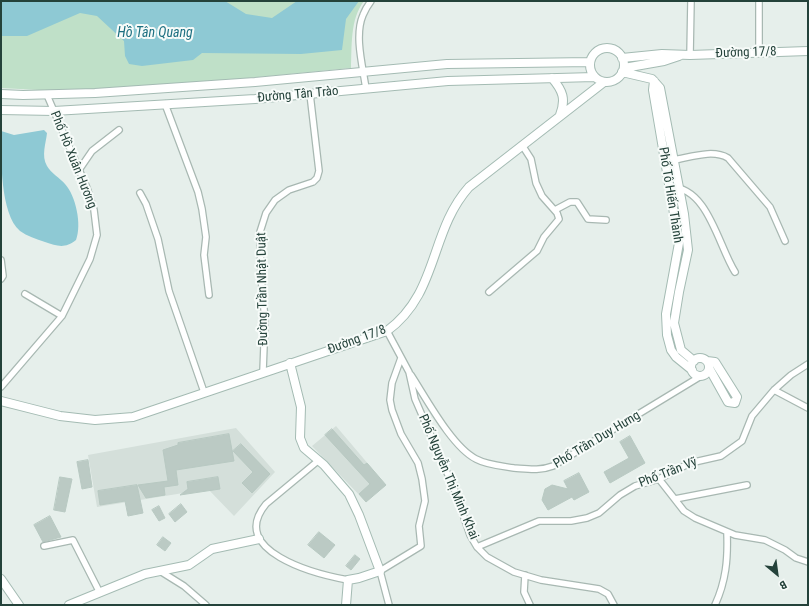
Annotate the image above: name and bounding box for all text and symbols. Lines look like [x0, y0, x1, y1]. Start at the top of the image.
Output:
water label: Hồ Tân Quang [117, 25, 193, 41]
street label: Đường 17/8 [715, 44, 777, 62]
street label: Đường Tân Trào [257, 84, 339, 106]
street label: Phố Hồ Xuân Hương [46, 109, 100, 211]
street label: Phố Tô Hiến Thành [655, 146, 685, 244]
street label: Đường Trần Nhật Duật [254, 232, 272, 346]
street label: Đường 17/8 [326, 322, 388, 358]
street label: Phố Trần Duy Hưng [551, 408, 643, 472]
street label: Phố Nguyễn Thị Minh Khai [415, 412, 481, 542]
street label: Phố Trần Vỹ [637, 455, 699, 491]
north arrow [757, 554, 797, 594]
text: B [777, 578, 789, 592]

